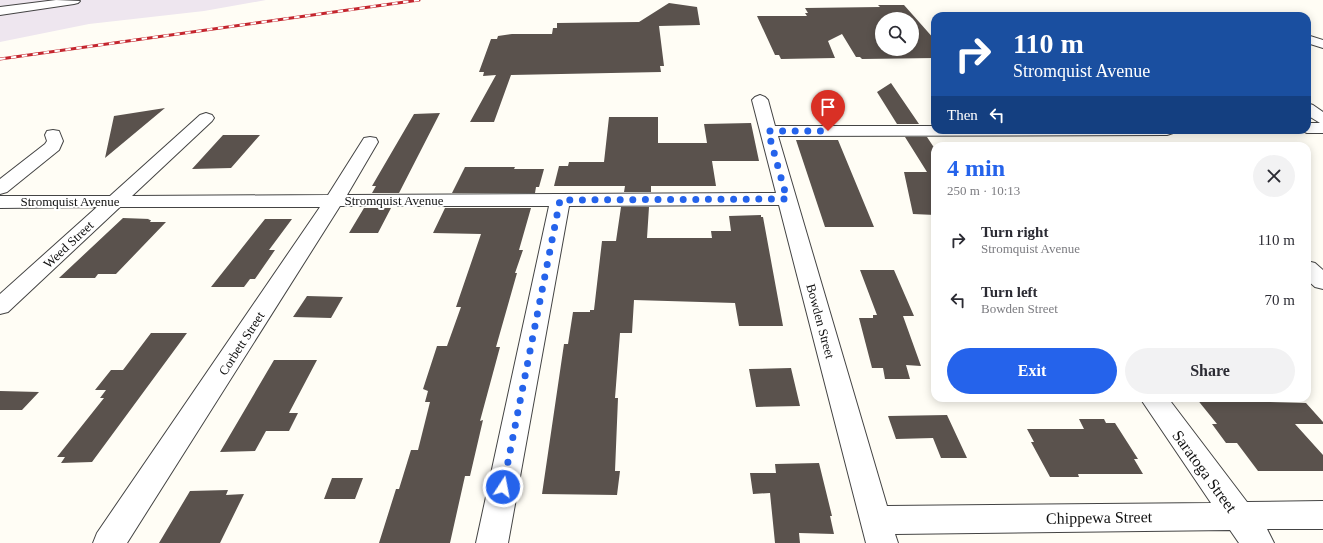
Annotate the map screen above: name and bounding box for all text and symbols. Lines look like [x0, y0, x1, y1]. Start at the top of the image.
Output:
map controls [875, 12, 919, 56]
button: search [875, 12, 919, 56]
icon: right [947, 28, 999, 80]
text: 110 m [1013, 28, 1084, 59]
text: Stromquist Avenue [1013, 61, 1150, 81]
pin [811, 90, 845, 131]
icon: arrive [817, 96, 839, 118]
icon: left [986, 104, 1008, 126]
text: Then [947, 107, 978, 123]
text: 4 min [947, 155, 1005, 181]
button: close [1253, 155, 1295, 197]
text: 250 m · 10:13 [947, 183, 1020, 198]
street label: Stromquist Avenue [344, 193, 444, 208]
street label: Stromquist Avenue [20, 194, 120, 209]
street label: Weed Street [40, 217, 97, 271]
text: Turn right [981, 224, 1048, 240]
icon: right [947, 229, 969, 251]
text: 110 m [1258, 232, 1295, 248]
text: Stromquist Avenue [981, 241, 1080, 256]
street label: Bowden Street [803, 282, 838, 361]
text: Turn left [981, 284, 1038, 300]
icon: left [947, 289, 969, 311]
text: 70 m [1265, 292, 1295, 308]
text: Bowden Street [981, 301, 1058, 316]
street label: Corbett Street [215, 308, 268, 378]
button: Exit [947, 348, 1117, 394]
button: Share [1125, 348, 1295, 394]
street label: Saratoga Street [1168, 427, 1240, 517]
position arrow [482, 466, 524, 508]
street label: Chippewa Street [1046, 508, 1153, 528]

